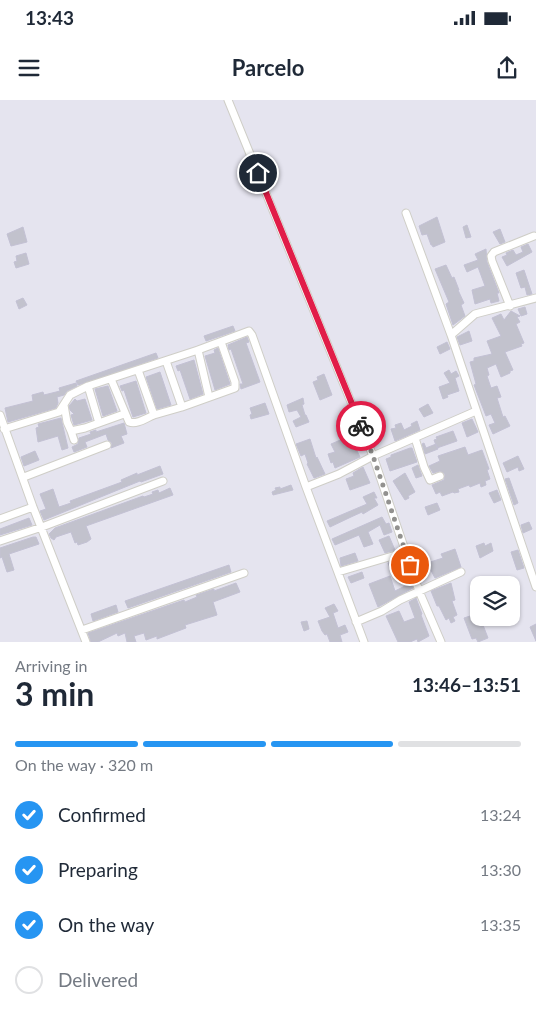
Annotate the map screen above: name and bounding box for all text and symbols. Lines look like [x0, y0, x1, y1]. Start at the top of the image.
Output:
text: 13:43 [25, 6, 74, 29]
icon: menu [15, 54, 43, 82]
text: Parcelo [232, 54, 304, 81]
icon: share [493, 54, 521, 82]
pin [237, 152, 279, 194]
icon: home [244, 159, 272, 187]
courier [336, 401, 386, 451]
icon: bike [347, 412, 375, 440]
pin [389, 544, 431, 586]
icon: bag [396, 551, 424, 579]
map controls [470, 576, 520, 626]
button: layers [470, 576, 520, 626]
text: Arriving in [15, 656, 88, 675]
text: 13:46–13:51 [412, 673, 521, 696]
text: 3 min [15, 674, 94, 713]
text: On the way · 320 m [15, 755, 153, 774]
icon: check [15, 801, 43, 829]
text: Confirmed [58, 803, 146, 826]
text: 13:24 [480, 805, 521, 824]
icon: check [15, 856, 43, 884]
text: Preparing [58, 858, 138, 881]
text: 13:30 [480, 860, 521, 879]
icon: check [15, 911, 43, 939]
text: On the way [58, 913, 154, 936]
text: 13:35 [480, 915, 521, 934]
text: Delivered [58, 968, 138, 991]

